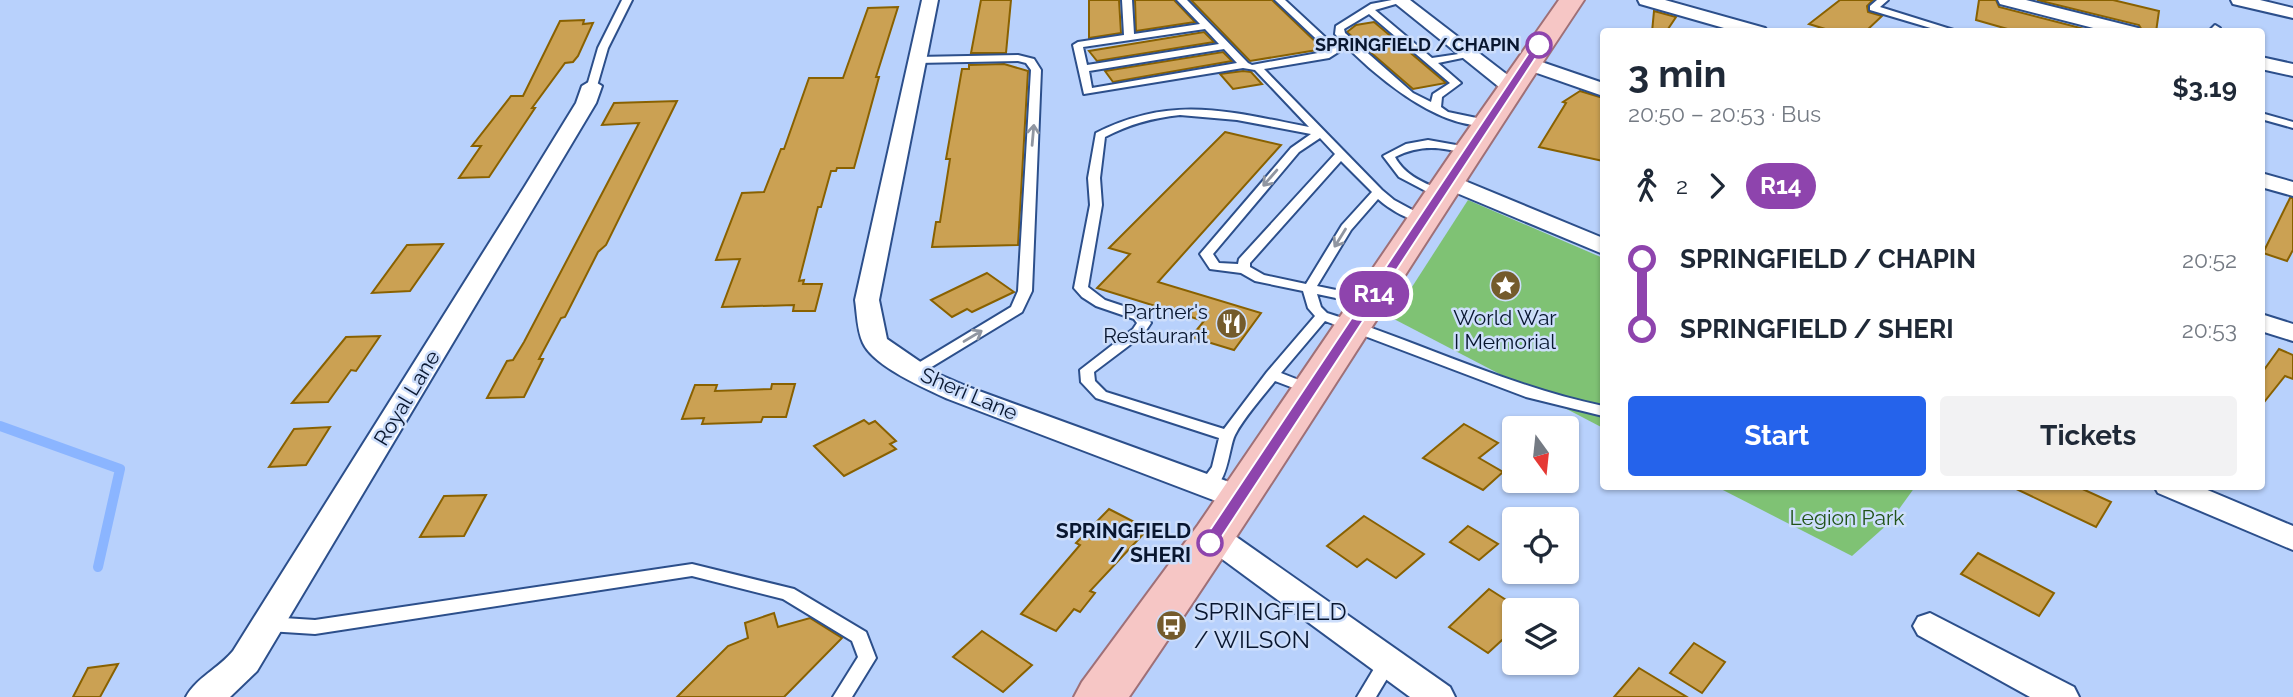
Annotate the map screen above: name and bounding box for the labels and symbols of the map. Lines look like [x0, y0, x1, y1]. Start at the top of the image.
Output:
marker: SPRINGFIELD / CHAPIN [1526, 32, 1552, 58]
place label: SPRINGFIELD / CHAPIN [1315, 34, 1520, 55]
one-way arrow [1027, 124, 1040, 147]
one-way arrow [1262, 169, 1278, 187]
one-way arrow [1332, 227, 1346, 247]
place icon: World War I Memorial [1488, 269, 1522, 303]
line badge: R14 [1334, 271, 1414, 317]
place label: Partner's Restaurant [1103, 299, 1208, 348]
place label: World War I Memorial [1453, 305, 1557, 354]
restaurant icon: Partner's Restaurant [1214, 307, 1248, 341]
one-way arrow [963, 329, 983, 343]
street label: Royal Lane [368, 346, 445, 450]
street label: Sheri Lane [917, 362, 1021, 425]
north arrow [1502, 416, 1578, 494]
park label: Legion Park [1790, 505, 1904, 530]
place label: SPRINGFIELD / SHERI [1056, 518, 1191, 567]
marker: SPRINGFIELD / SHERI [1197, 530, 1223, 556]
place label: SPRINGFIELD / WILSON [1194, 597, 1347, 654]
bus stop icon: SPRINGFIELD / WILSON [1154, 609, 1188, 643]

